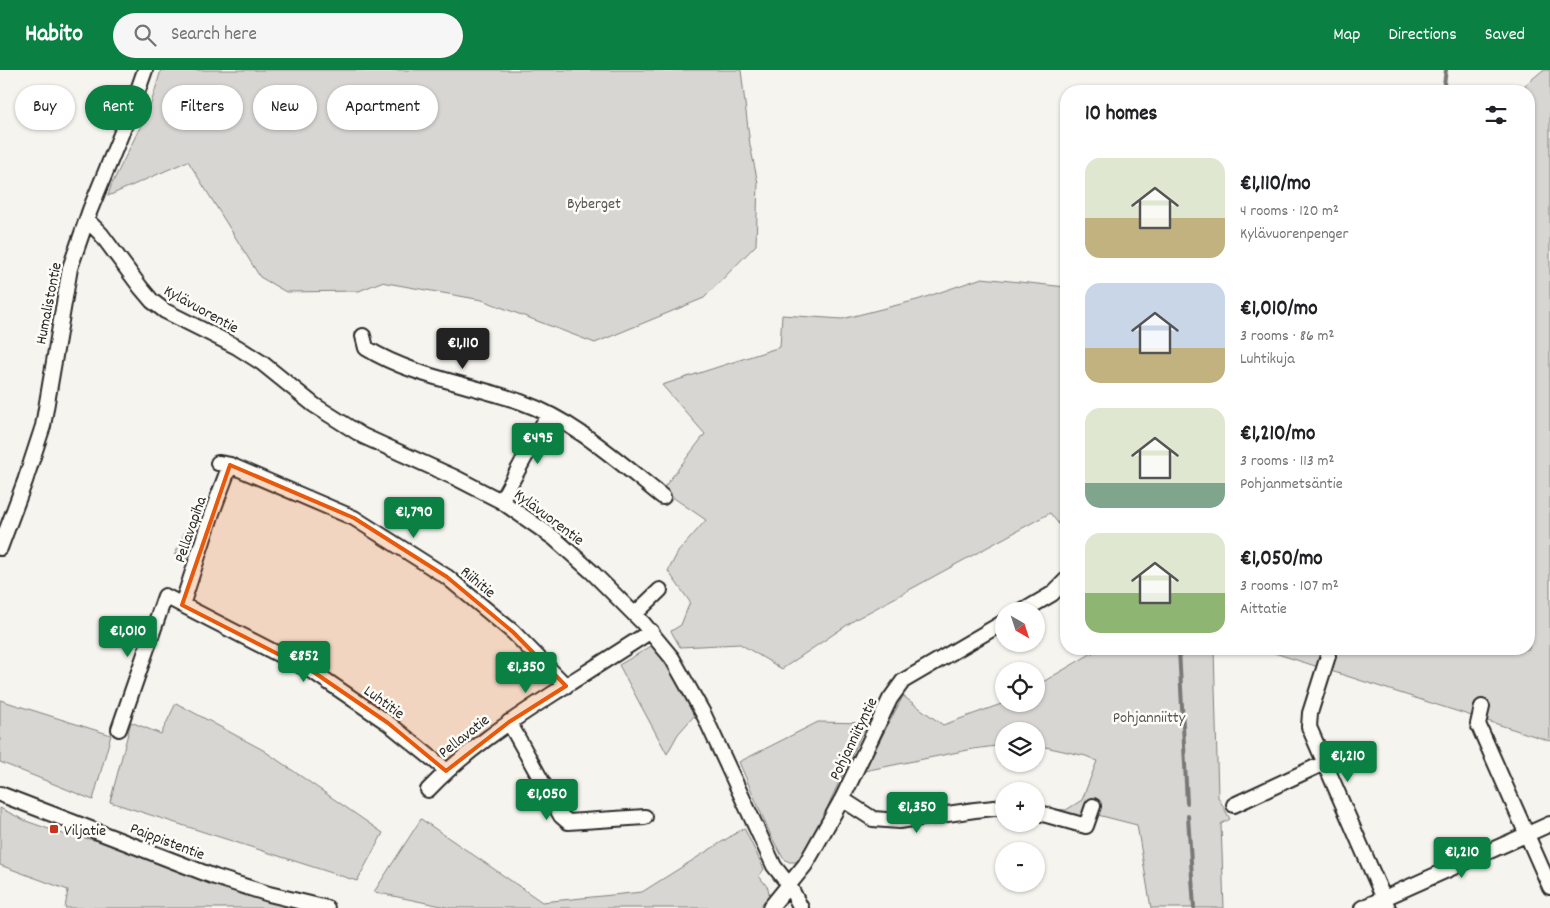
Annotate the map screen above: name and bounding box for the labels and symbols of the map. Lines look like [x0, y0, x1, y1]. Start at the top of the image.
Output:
park label: Byberget [567, 193, 621, 216]
street label: Humalistontie [30, 260, 69, 347]
street label: Kylävuorentie [159, 280, 242, 340]
pin: €1,110 [422, 328, 504, 370]
pin: €495 [508, 422, 568, 465]
street label: Kylävuorentie [509, 484, 588, 552]
street label: Pellavapiha [169, 493, 214, 566]
pin: €1,790 [373, 496, 455, 539]
street label: Riihitie [455, 561, 500, 605]
north arrow [995, 602, 1045, 652]
pin: €1,010 [87, 616, 169, 658]
pin: €852 [274, 640, 334, 683]
pin: €1,350 [485, 652, 567, 694]
street label: Luhtitie [358, 680, 409, 726]
street label: Pohjanniityntie [824, 694, 884, 784]
park label: Pohjanniitty [1113, 707, 1186, 730]
street label: Pellavatie [434, 710, 495, 764]
pin: €1,210 [1307, 740, 1389, 783]
pin: €1,050 [506, 778, 588, 821]
pin: €1,350 [876, 792, 958, 834]
street label: Paippistentie [126, 818, 208, 867]
place label: Viljatie [64, 820, 106, 843]
marker: Viljatie [48, 823, 60, 835]
pin: €1,210 [1421, 836, 1503, 879]

